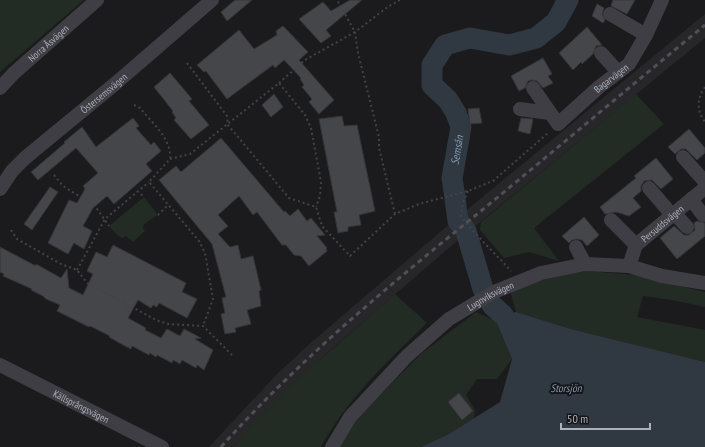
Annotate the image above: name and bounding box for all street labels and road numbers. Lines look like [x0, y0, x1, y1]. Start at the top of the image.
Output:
street label: Norra Åsvägen [25, 22, 72, 65]
street label: Bagarvägen [591, 61, 631, 96]
street label: Östersemsvägen [78, 70, 130, 117]
street label: Persuddsvägen [638, 202, 686, 245]
street label: Lugnviksvägen [465, 279, 516, 314]
street label: Källsprångsvägen [51, 387, 111, 426]

